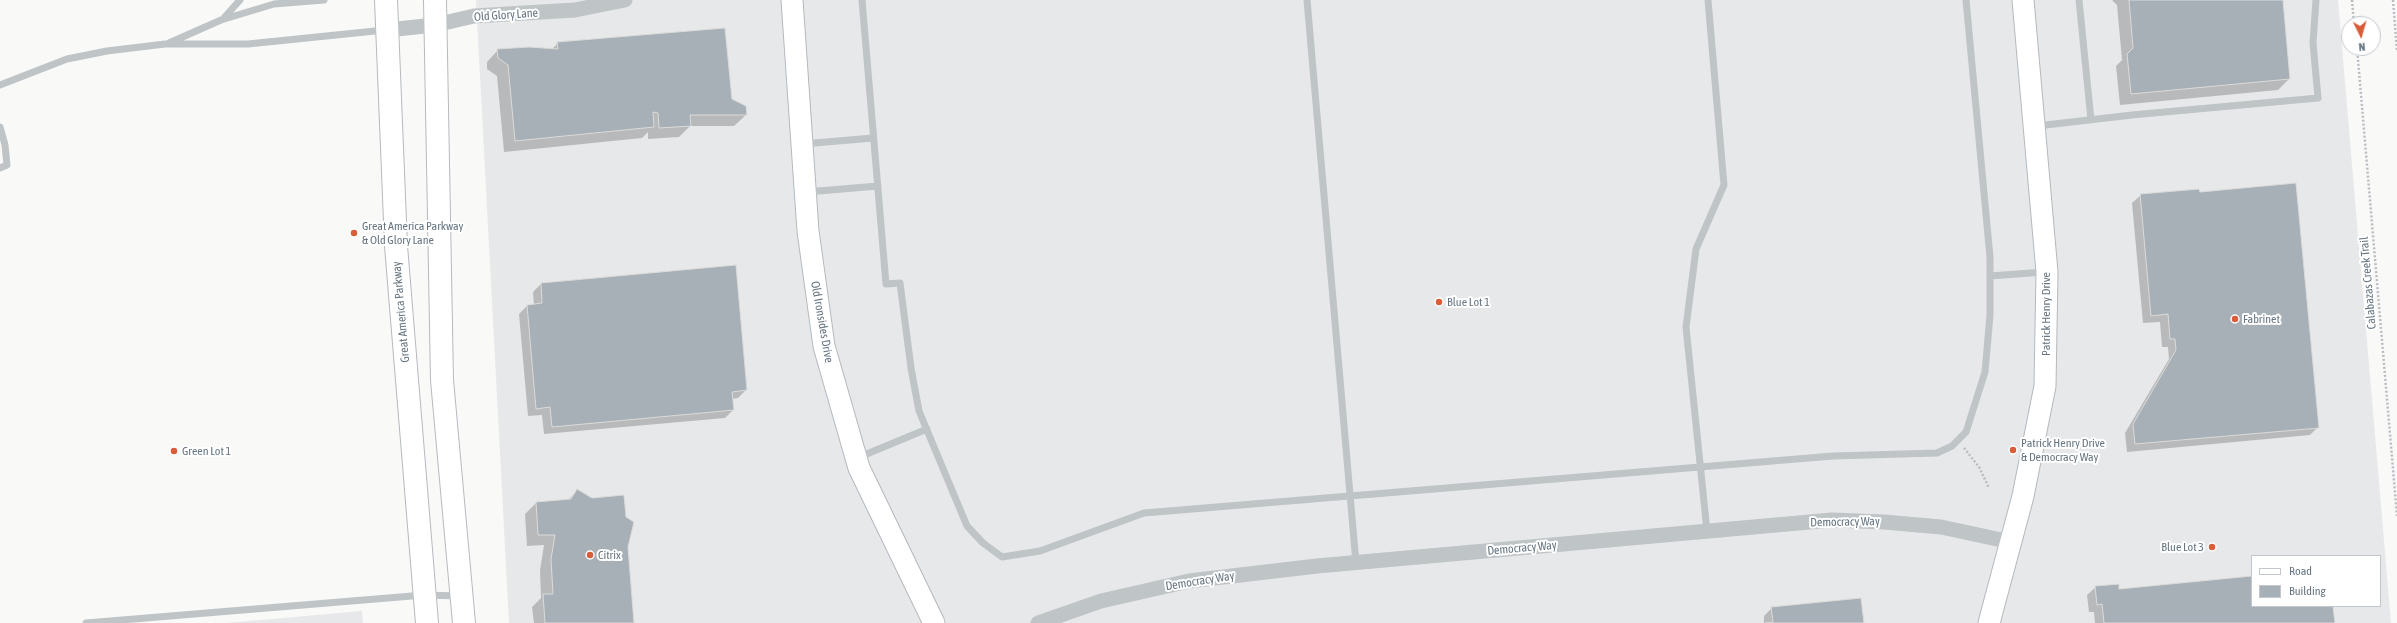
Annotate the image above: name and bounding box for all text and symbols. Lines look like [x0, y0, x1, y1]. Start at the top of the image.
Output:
street label: Old Glory Lane [474, 6, 538, 24]
north arrow [2341, 16, 2381, 56]
text: N [2358, 41, 2366, 53]
place label: Great America Parkway & Old Glory Lane [362, 219, 464, 247]
marker: Great America Parkway & Old Glory Lane [349, 228, 359, 238]
street label: Calabazas Creek Trail [2357, 236, 2379, 330]
street label: Great America Parkway [389, 261, 413, 363]
street label: Patrick Henry Drive [2039, 272, 2053, 356]
street label: Old Ironsides Drive [808, 280, 836, 364]
place label: Blue Lot 1 [1447, 295, 1490, 309]
marker: Blue Lot 1 [1434, 297, 1444, 307]
place label: Fabrinet [2243, 312, 2280, 326]
marker: Fabrinet [2230, 314, 2240, 324]
place label: Patrick Henry Drive & Democracy Way [2021, 436, 2105, 464]
place label: Green Lot 1 [182, 444, 231, 458]
marker: Patrick Henry Drive & Democracy Way [2008, 445, 2018, 455]
marker: Green Lot 1 [169, 446, 179, 456]
street label: Democracy Way [1810, 514, 1880, 530]
street label: Democracy Way [1487, 538, 1557, 558]
place label: Blue Lot 3 [2161, 540, 2204, 554]
marker: Blue Lot 3 [2207, 542, 2217, 552]
place label: Citrix [598, 548, 621, 562]
marker: Citrix [585, 550, 595, 560]
legend [2251, 555, 2381, 607]
text: Road [2289, 564, 2312, 578]
street label: Democracy Way [1164, 568, 1236, 594]
text: Building [2289, 584, 2326, 598]

